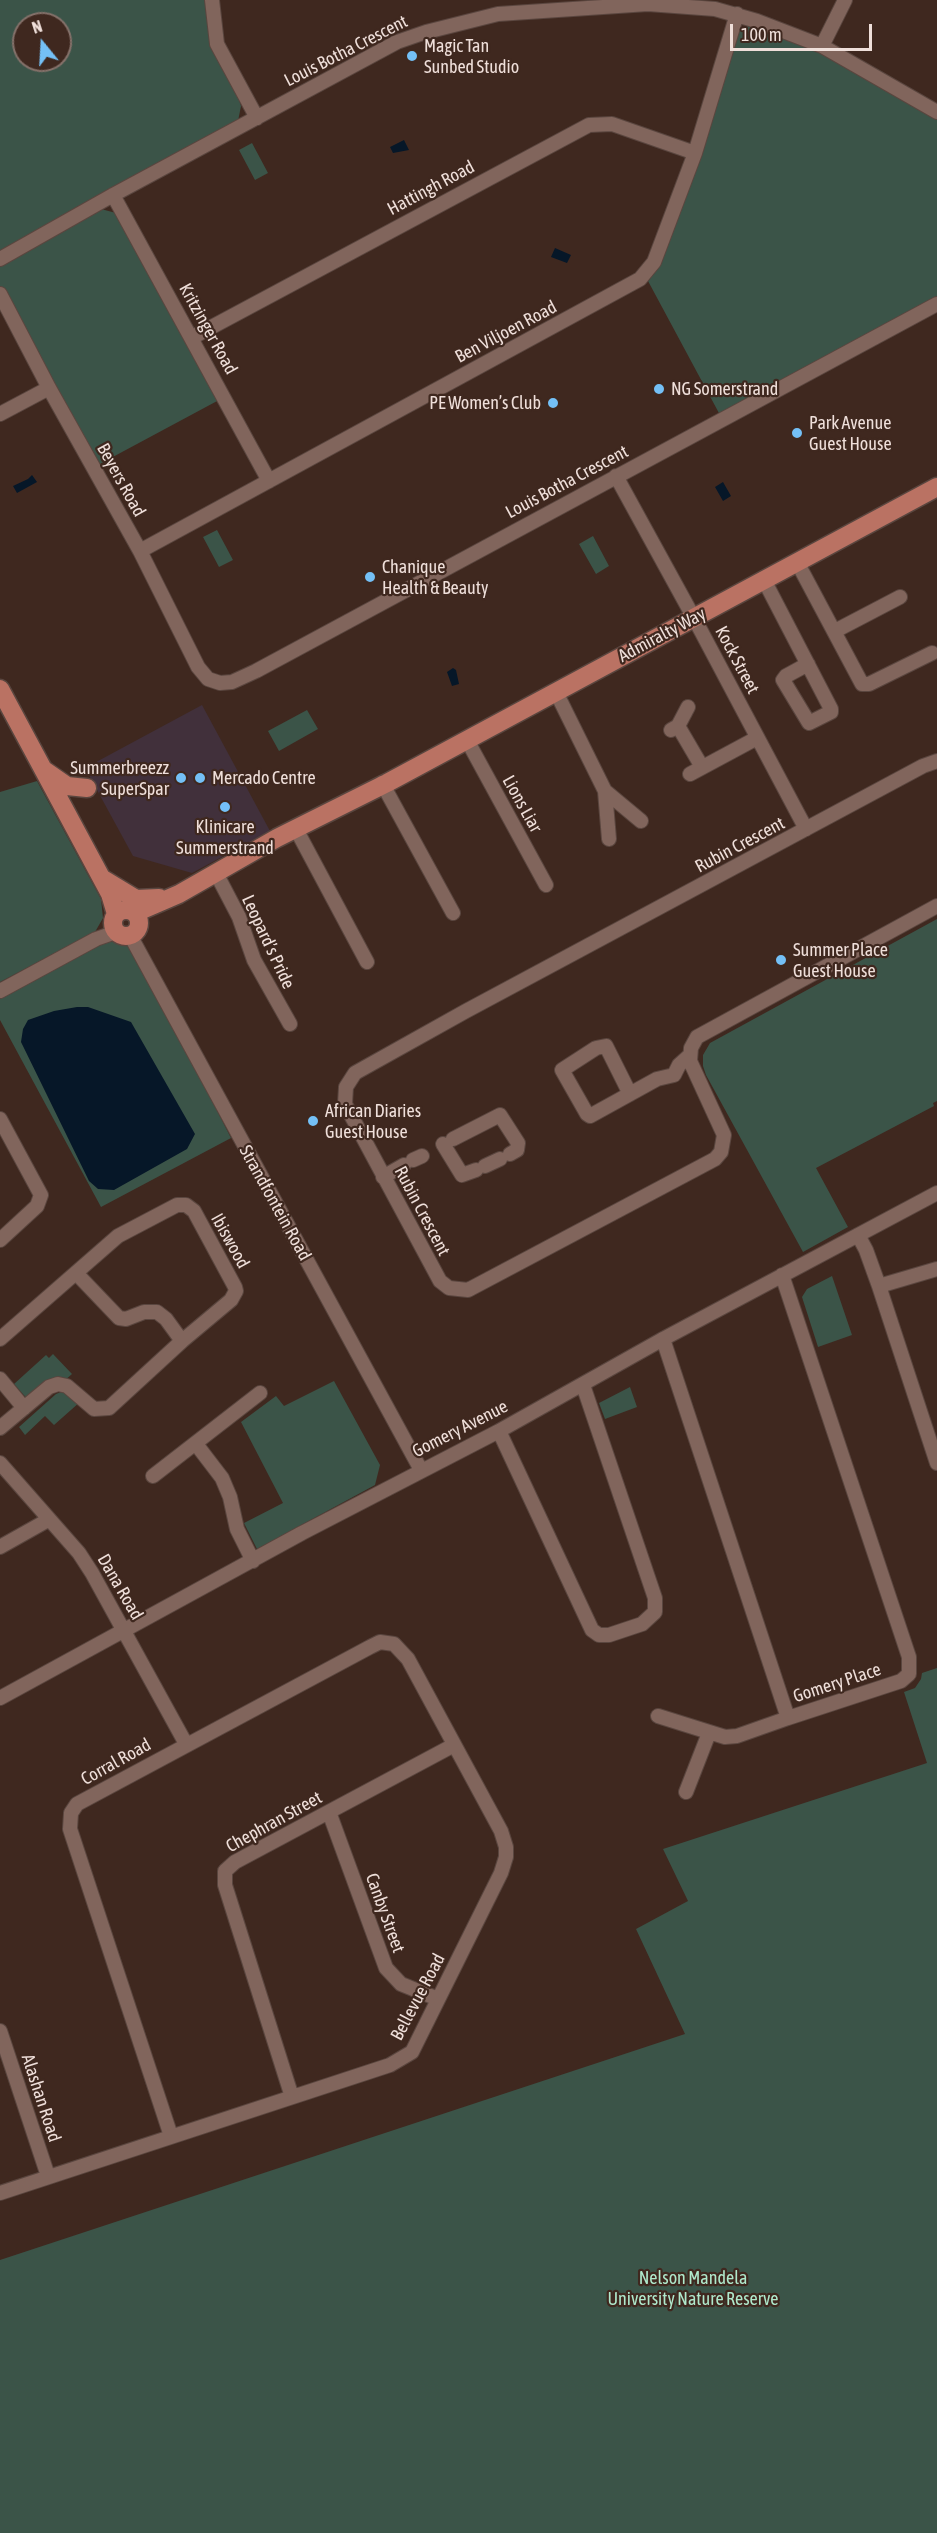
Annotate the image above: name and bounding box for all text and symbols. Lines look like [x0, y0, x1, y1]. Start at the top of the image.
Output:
street label: Louis Botha Crescent [281, 11, 411, 91]
north arrow [12, 12, 72, 72]
scale bar [733, 12, 876, 50]
text: N [30, 17, 44, 37]
text: 100 m [741, 24, 782, 45]
place label: Magic Tan Sunbed Studio [424, 35, 519, 78]
marker: Magic Tan Sunbed Studio [405, 49, 419, 63]
street label: Hattingh Road [384, 156, 478, 220]
street label: Kritzinger Road [174, 280, 242, 378]
street label: Ben Viljoen Road [452, 296, 560, 368]
place label: NG Somerstrand [671, 378, 778, 400]
marker: NG Somerstrand [652, 382, 666, 396]
place label: PE Women’s Club [429, 392, 541, 414]
marker: PE Women’s Club [546, 396, 560, 410]
place label: Park Avenue Guest House [809, 412, 892, 454]
marker: Park Avenue Guest House [790, 426, 804, 440]
street label: Beyers Road [92, 440, 150, 520]
street label: Louis Botha Crescent [502, 441, 632, 523]
place label: Chanique Health & Beauty [382, 556, 488, 598]
marker: Chanique Health & Beauty [363, 570, 377, 584]
street label: Admiralty Way [615, 603, 709, 667]
street label: Kock Street [710, 622, 764, 698]
place label: Summerbreezz SuperSpar [70, 757, 169, 800]
place label: Mercado Centre [212, 767, 316, 789]
marker: Summerbreezz SuperSpar [174, 771, 188, 785]
marker: Mercado Centre [193, 771, 207, 785]
street label: Lions Liar [498, 772, 546, 836]
marker: Klinicare Summerstrand [218, 800, 232, 814]
street label: Rubin Crescent [692, 812, 788, 878]
place label: Klinicare Summerstrand [176, 816, 274, 858]
street label: Leopard’s Pride [237, 892, 299, 992]
place label: Summer Place Guest House [793, 939, 888, 982]
marker: Summer Place Guest House [774, 953, 788, 967]
place label: African Diaries Guest House [325, 1100, 421, 1142]
marker: African Diaries Guest House [306, 1114, 320, 1128]
street label: Strandfontein Road [234, 1142, 316, 1264]
street label: Rubin Crescent [389, 1163, 455, 1259]
street label: Ibiswood [206, 1210, 254, 1272]
street label: Gomery Avenue [409, 1396, 511, 1462]
street label: Dana Road [93, 1550, 147, 1624]
street label: Gomery Place [790, 1659, 884, 1707]
street label: Corral Road [77, 1734, 155, 1790]
street label: Chephran Street [222, 1787, 326, 1857]
street label: Canby Street [361, 1870, 409, 1956]
street label: Bellevue Road [386, 1950, 450, 2044]
street label: Alashan Road [17, 2051, 65, 2145]
park label: Nelson Mandela University Nature Reserve [608, 2267, 778, 2310]

